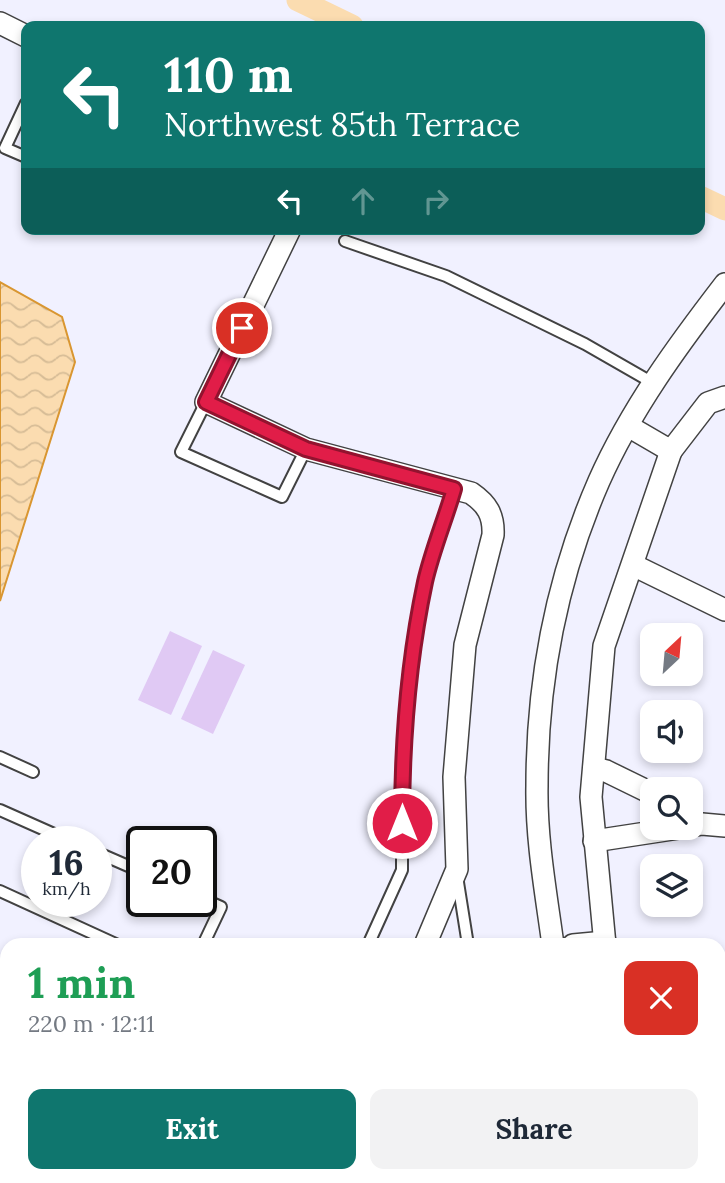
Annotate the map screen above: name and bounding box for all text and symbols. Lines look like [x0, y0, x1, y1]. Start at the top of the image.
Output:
text: 110 m [164, 43, 293, 105]
icon: left [49, 49, 140, 140]
text: Northwest 85th Terrace [164, 104, 520, 145]
icon: left [271, 182, 309, 220]
icon: ahead [344, 182, 382, 220]
icon: right [417, 182, 455, 220]
pin [212, 298, 272, 358]
icon: arrive [223, 309, 261, 347]
north arrow [640, 623, 704, 686]
map controls [640, 623, 703, 917]
button: sound [640, 700, 703, 763]
button: search [640, 777, 703, 840]
position arrow [365, 786, 439, 860]
speed limit sign: 20 [126, 826, 217, 917]
text: 16 [49, 840, 84, 885]
button: layers [640, 854, 703, 917]
text: km/h [42, 877, 91, 900]
text: 1 min [28, 956, 135, 1010]
button: close [624, 961, 698, 1035]
text: 220 m · 12:11 [28, 1009, 155, 1038]
button: Exit [28, 1089, 356, 1169]
button: Share [370, 1089, 698, 1169]

